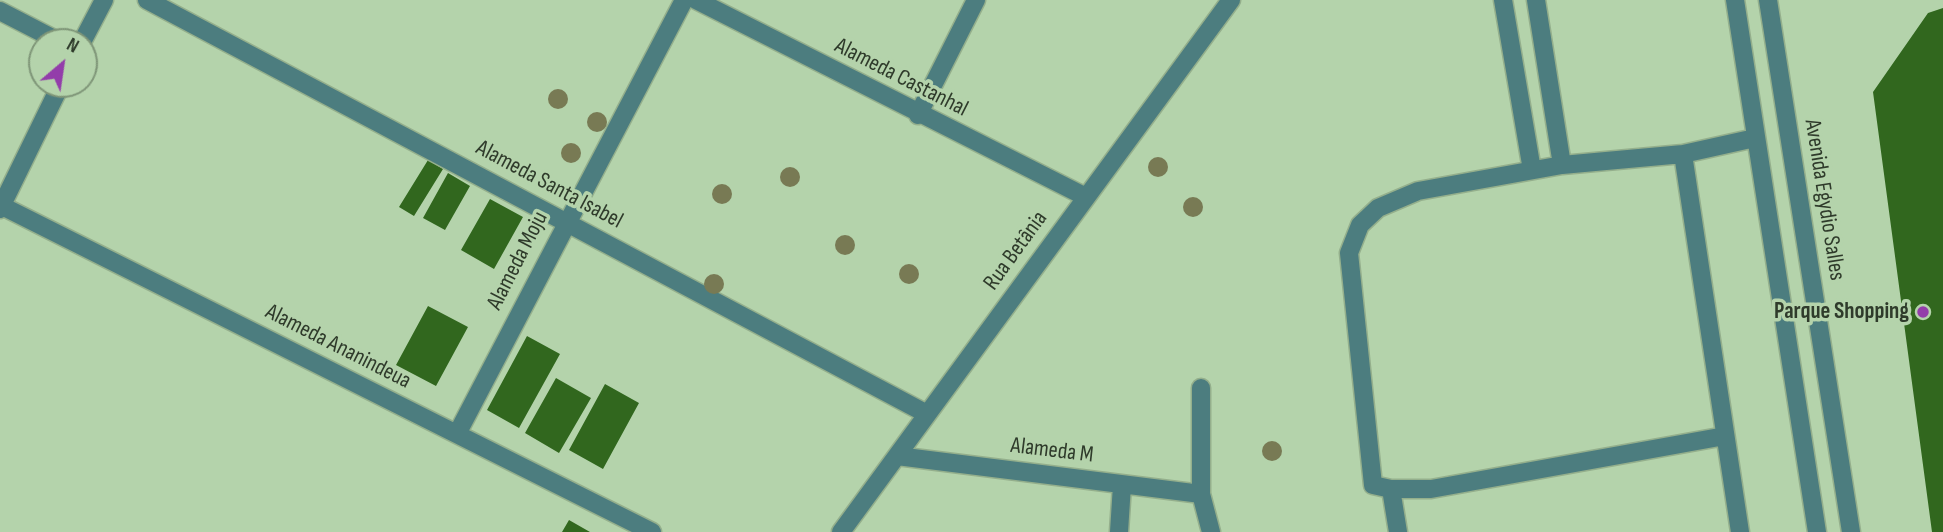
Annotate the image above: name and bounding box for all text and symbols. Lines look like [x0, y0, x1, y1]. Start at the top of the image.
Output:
north arrow [28, 28, 98, 98]
text: N [62, 33, 82, 58]
street label: Alameda Castanhal [830, 33, 972, 123]
street label: Avenida Egydio Salles [1798, 118, 1850, 282]
street label: Alameda Santa Isabel [471, 135, 627, 235]
street label: Rua Betânia [978, 206, 1054, 296]
street label: Alameda Moju [482, 207, 554, 315]
street label: Alameda Ananindeua [261, 298, 415, 396]
place label: Parque Shopping [1774, 298, 1909, 326]
marker: Parque Shopping [1915, 304, 1931, 320]
street label: Alameda M [1009, 432, 1095, 470]

